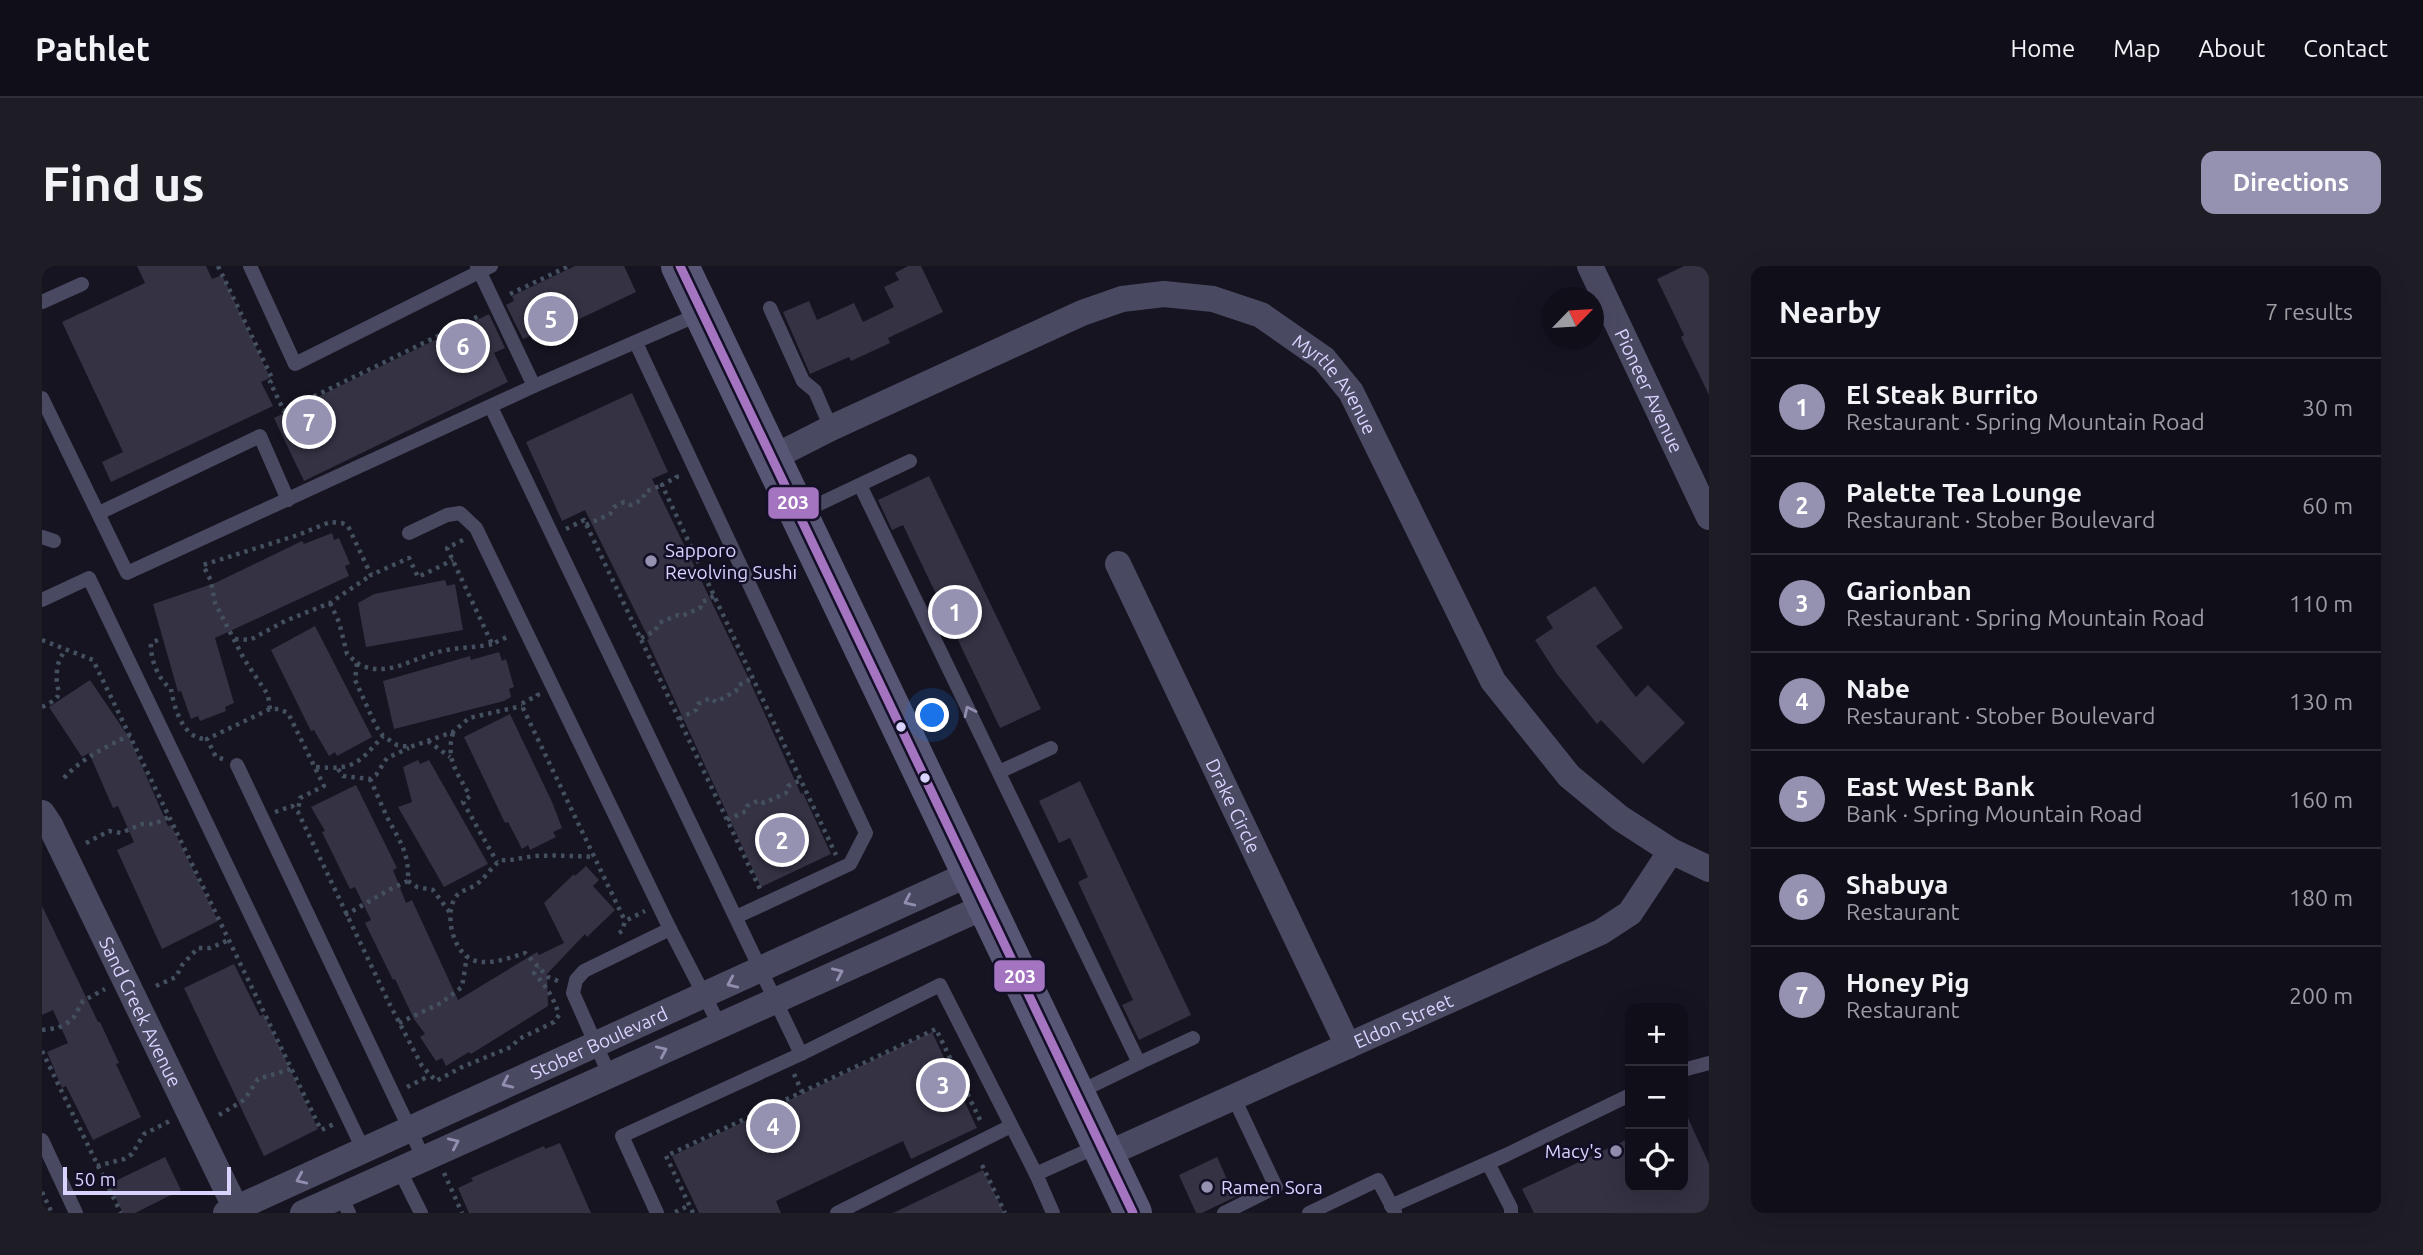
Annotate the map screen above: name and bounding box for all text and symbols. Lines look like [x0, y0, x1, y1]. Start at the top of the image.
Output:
text: Pathlet [35, 30, 150, 67]
text: Home [2010, 35, 2075, 62]
text: Map [2113, 35, 2160, 62]
text: About [2198, 35, 2265, 62]
text: Contact [2303, 35, 2388, 62]
button: Directions [2201, 151, 2381, 214]
text: Find us [42, 155, 205, 210]
north arrow [1541, 287, 1604, 350]
pin: 5 [528, 293, 574, 345]
text: Nearby [1779, 295, 1881, 329]
text: 7 results [2265, 299, 2353, 324]
pin: 6 [440, 320, 486, 372]
street label: Pioneer Avenue [1610, 325, 1688, 456]
street label: Myrtle Avenue [1288, 329, 1381, 438]
text: El Steak Burrito [1846, 380, 2038, 409]
text: 1 [1796, 395, 1808, 420]
text: 30 m [2302, 395, 2353, 420]
pin: 7 [286, 396, 332, 448]
text: Restaurant · Spring Mountain Road [1846, 409, 2205, 434]
text: Palette Tea Lounge [1846, 478, 2082, 507]
line badge: 203 [767, 486, 820, 520]
text: 203 [777, 491, 809, 513]
text: 2 [1796, 493, 1808, 518]
text: 60 m [2302, 493, 2353, 518]
text: Restaurant · Stober Boulevard [1846, 507, 2156, 532]
place label: Sapporo Revolving Sushi [665, 539, 797, 583]
marker: Sapporo Revolving Sushi [643, 553, 659, 569]
text: Garionban [1846, 576, 1972, 605]
pin: 1 [932, 586, 978, 638]
text: 3 [1796, 591, 1808, 616]
text: 110 m [2289, 591, 2353, 616]
text: Restaurant · Spring Mountain Road [1846, 605, 2205, 630]
text: Nabe [1846, 674, 1910, 703]
text: 4 [1796, 689, 1808, 714]
text: 130 m [2289, 689, 2353, 714]
your location [915, 698, 949, 732]
text: Restaurant · Stober Boulevard [1846, 703, 2156, 728]
one-way arrow [964, 706, 978, 718]
unlabelled marker [894, 720, 908, 734]
street label: Drake Circle [1201, 755, 1265, 857]
unlabelled marker [918, 771, 932, 785]
text: East West Bank [1846, 772, 2035, 801]
text: 5 [1796, 787, 1808, 812]
text: 160 m [2289, 787, 2353, 812]
text: Bank · Spring Mountain Road [1846, 801, 2142, 826]
pin: 2 [759, 814, 805, 866]
text: Shabuya [1846, 870, 1948, 899]
text: 6 [1796, 885, 1808, 910]
text: 180 m [2289, 885, 2353, 910]
one-way arrow [903, 893, 916, 907]
text: Restaurant [1846, 899, 1960, 924]
street label: Sand Creek Avenue [95, 933, 186, 1090]
line badge: 203 [993, 959, 1046, 993]
text: 203 [1004, 965, 1036, 987]
one-way arrow [831, 967, 843, 981]
text: Honey Pig [1846, 968, 1970, 997]
one-way arrow [727, 974, 739, 988]
text: 7 [1796, 983, 1808, 1008]
text: 200 m [2289, 983, 2353, 1008]
street label: Eldon Street [1350, 989, 1457, 1053]
text: Restaurant [1846, 997, 1960, 1022]
street label: Stober Boulevard [527, 1002, 671, 1084]
map controls [1625, 1003, 1688, 1192]
button: + [1625, 1003, 1688, 1066]
one-way arrow [655, 1045, 667, 1059]
pin: 3 [920, 1059, 966, 1111]
button: − [1625, 1066, 1688, 1129]
one-way arrow [502, 1075, 515, 1089]
pin: 4 [750, 1100, 796, 1152]
button: locate [1625, 1129, 1688, 1192]
one-way arrow [447, 1137, 459, 1151]
place label: Macy's [1545, 1140, 1602, 1162]
marker: Macy's [1608, 1143, 1624, 1159]
scale bar [63, 1164, 231, 1196]
text: 50 m [74, 1168, 116, 1190]
one-way arrow [296, 1171, 308, 1185]
place label: Ramen Sora [1221, 1176, 1323, 1198]
marker: Ramen Sora [1199, 1179, 1215, 1195]

